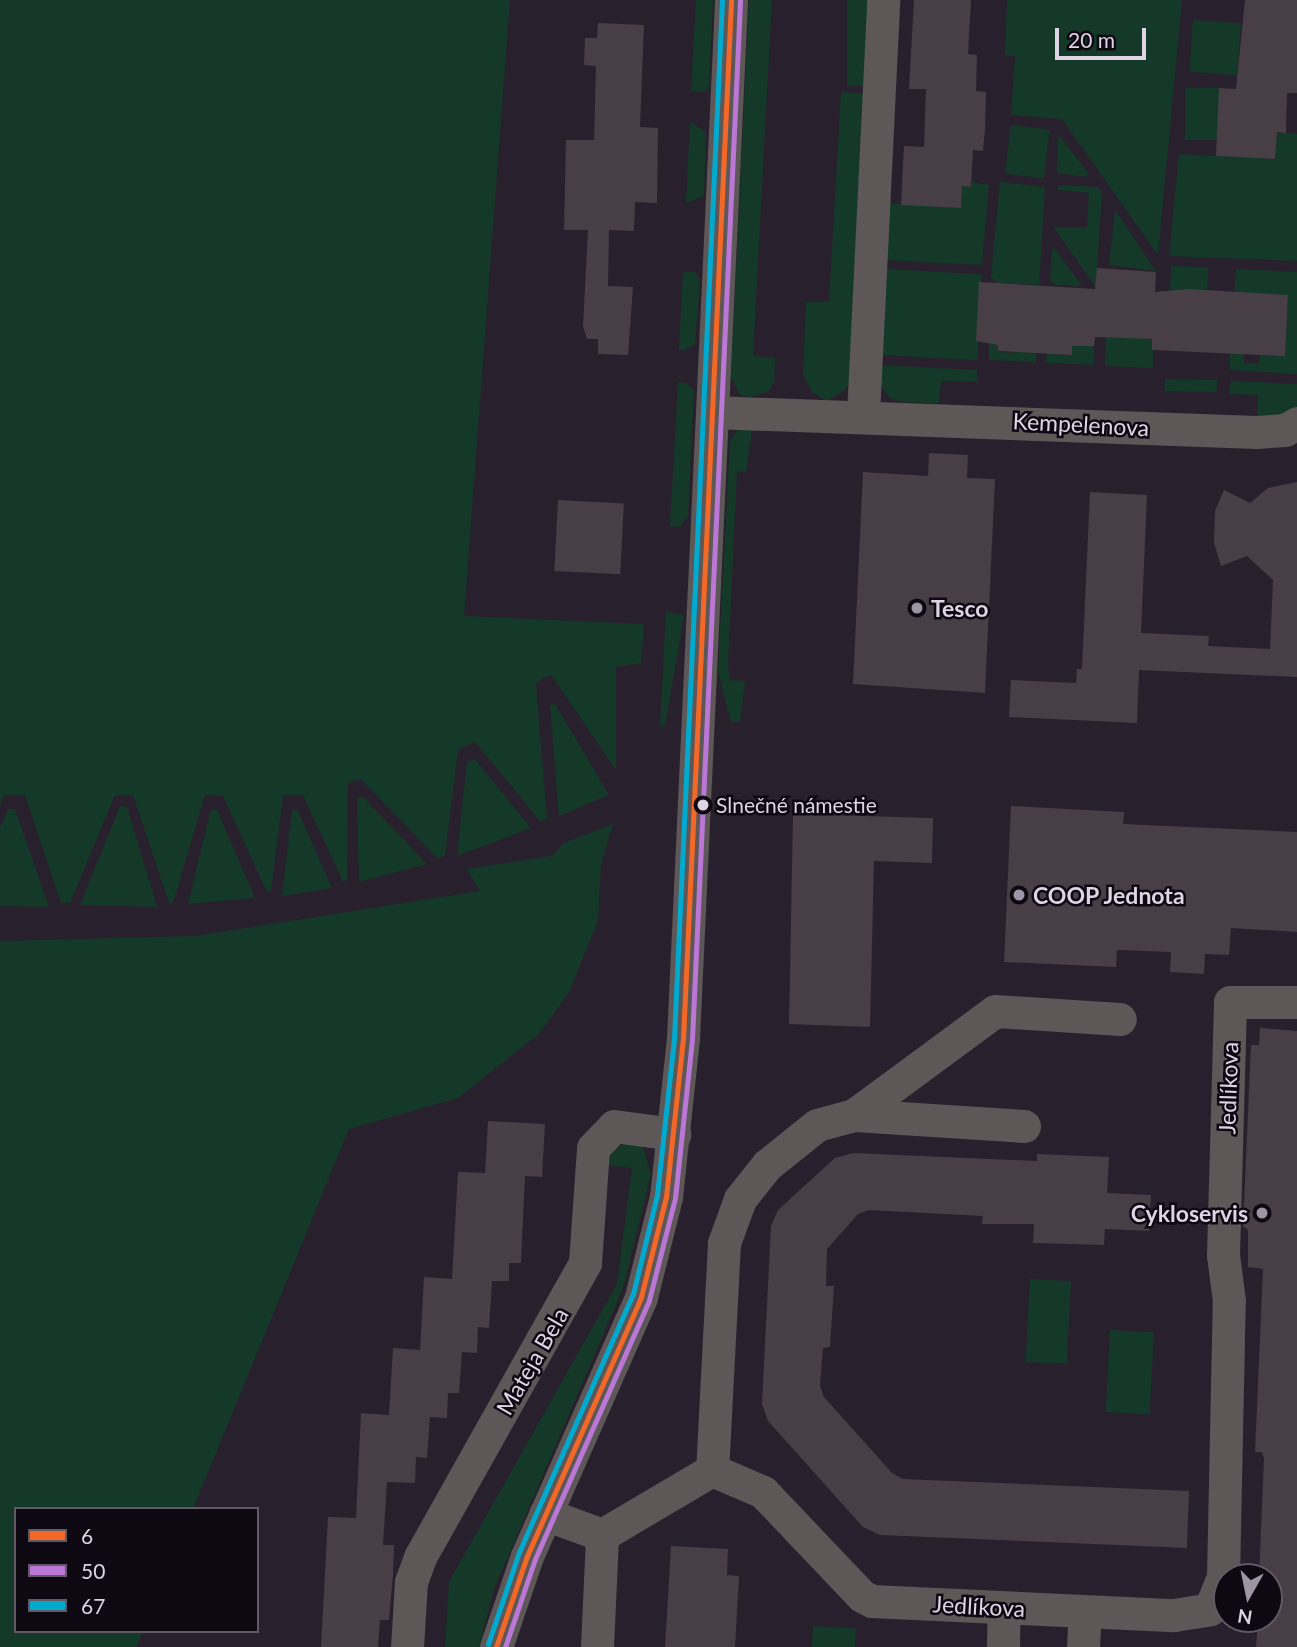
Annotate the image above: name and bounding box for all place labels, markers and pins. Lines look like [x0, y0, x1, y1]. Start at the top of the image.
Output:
place label: Tesco [931, 594, 989, 622]
marker: Tesco [909, 600, 925, 616]
place label: Slnečné námestie [716, 792, 877, 818]
marker: Slnečné námestie [696, 798, 710, 812]
place label: COOP Jednota [1033, 881, 1186, 909]
marker: COOP Jednota [1011, 887, 1027, 903]
place label: Cykloservis [1131, 1199, 1248, 1227]
marker: Cykloservis [1254, 1205, 1270, 1221]

